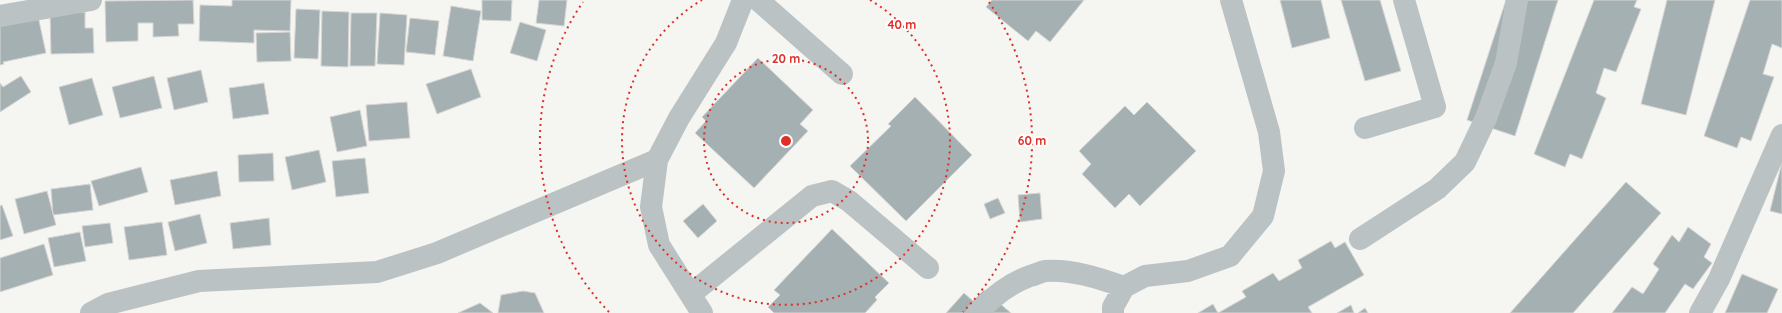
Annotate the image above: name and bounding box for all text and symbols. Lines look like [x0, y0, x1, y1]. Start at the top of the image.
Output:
text: 40 m [888, 17, 916, 32]
text: 20 m [772, 51, 800, 66]
text: 60 m [1018, 133, 1046, 148]
centre of rings [779, 134, 793, 148]

